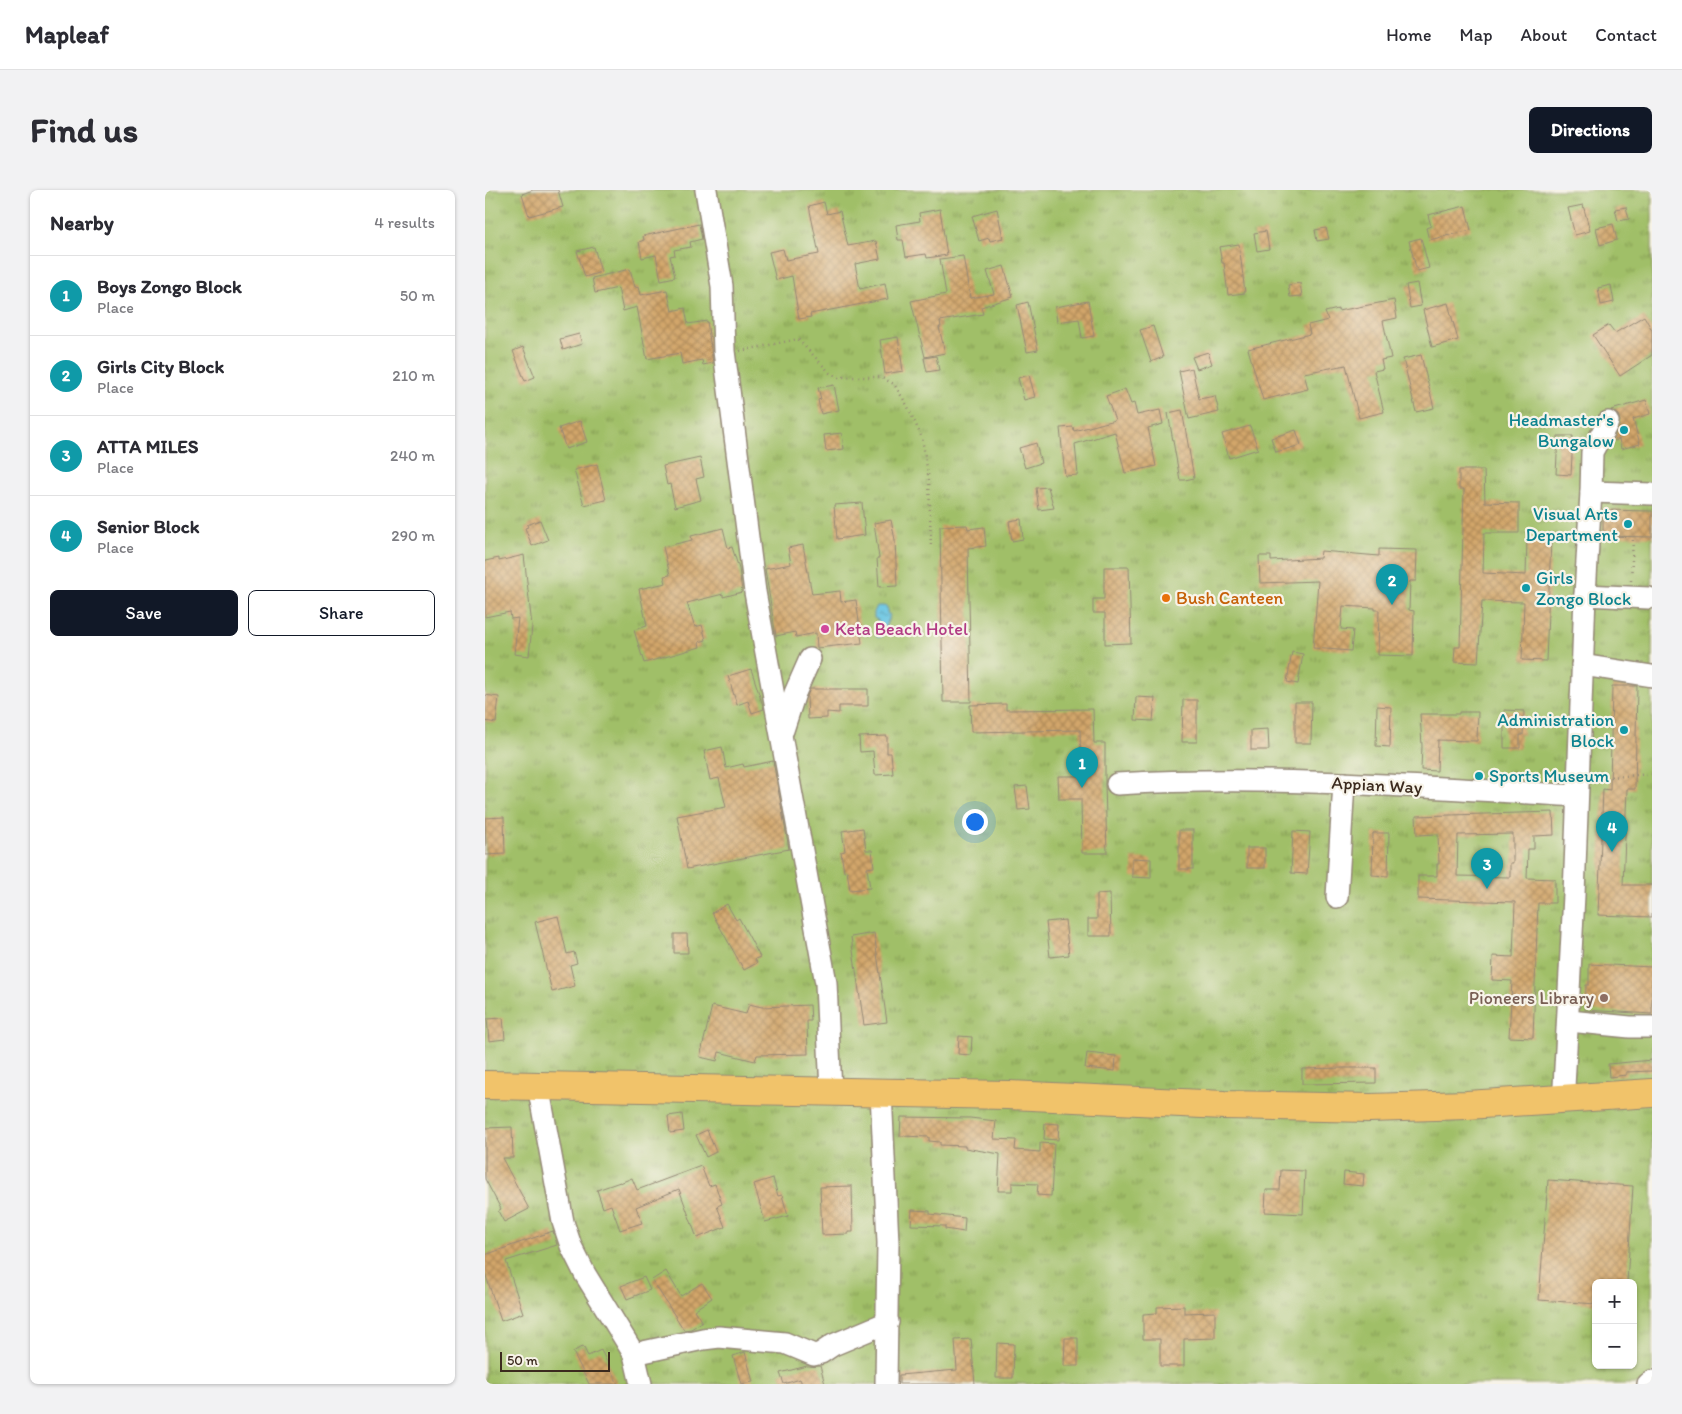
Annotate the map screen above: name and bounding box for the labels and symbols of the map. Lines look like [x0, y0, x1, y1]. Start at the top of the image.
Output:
place label: Headmaster's Bungalow [1509, 409, 1614, 452]
marker: Headmaster's Bungalow [1618, 424, 1630, 436]
place label: Visual Arts Department [1525, 503, 1618, 546]
marker: Visual Arts Department [1622, 518, 1634, 530]
pin: 2 [1376, 564, 1408, 605]
place label: Girls Zongo Block [1536, 567, 1631, 610]
marker: Girls Zongo Block [1520, 582, 1532, 594]
place label: Bush Canteen [1176, 587, 1284, 609]
marker: Bush Canteen [1160, 592, 1172, 604]
place label: Keta Beach Hotel [835, 618, 968, 640]
marker: Keta Beach Hotel [819, 623, 831, 635]
place label: Administration Block [1497, 709, 1615, 752]
marker: Administration Block [1618, 724, 1630, 736]
pin: 1 [1066, 747, 1098, 788]
place label: Sports Museum [1489, 765, 1609, 787]
marker: Sports Museum [1473, 770, 1485, 782]
street label: Appian Way [1331, 772, 1423, 798]
your location [962, 809, 988, 835]
pin: 4 [1596, 811, 1628, 852]
pin: 3 [1471, 848, 1503, 889]
place label: Pioneers Library [1469, 987, 1595, 1009]
marker: Pioneers Library [1598, 992, 1610, 1004]
scale bar [500, 1349, 610, 1372]

